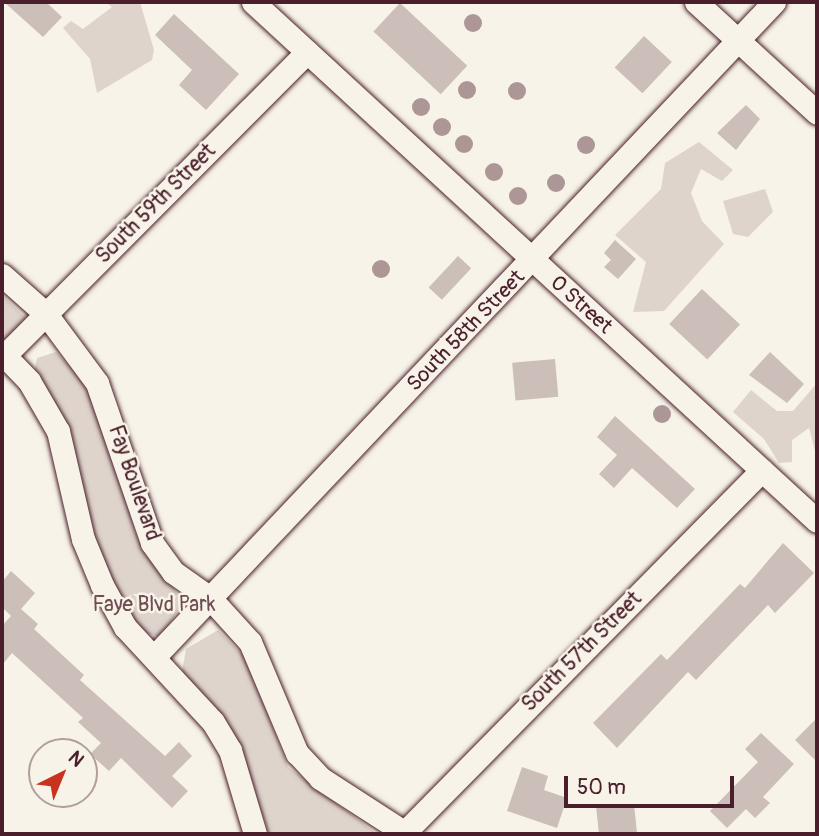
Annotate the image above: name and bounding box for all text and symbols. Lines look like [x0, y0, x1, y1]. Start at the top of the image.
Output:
street label: South 59th Street [91, 139, 221, 269]
street label: South 58th Street [402, 265, 530, 397]
street label: O Street [545, 271, 617, 339]
street label: Fay Boulevard [102, 422, 166, 544]
street label: South 57th Street [517, 587, 647, 717]
park label: Faye Blvd Park [93, 592, 215, 618]
north arrow [28, 738, 98, 808]
text: N [63, 746, 89, 772]
scale bar [567, 762, 737, 806]
text: 50 m [577, 774, 626, 801]

